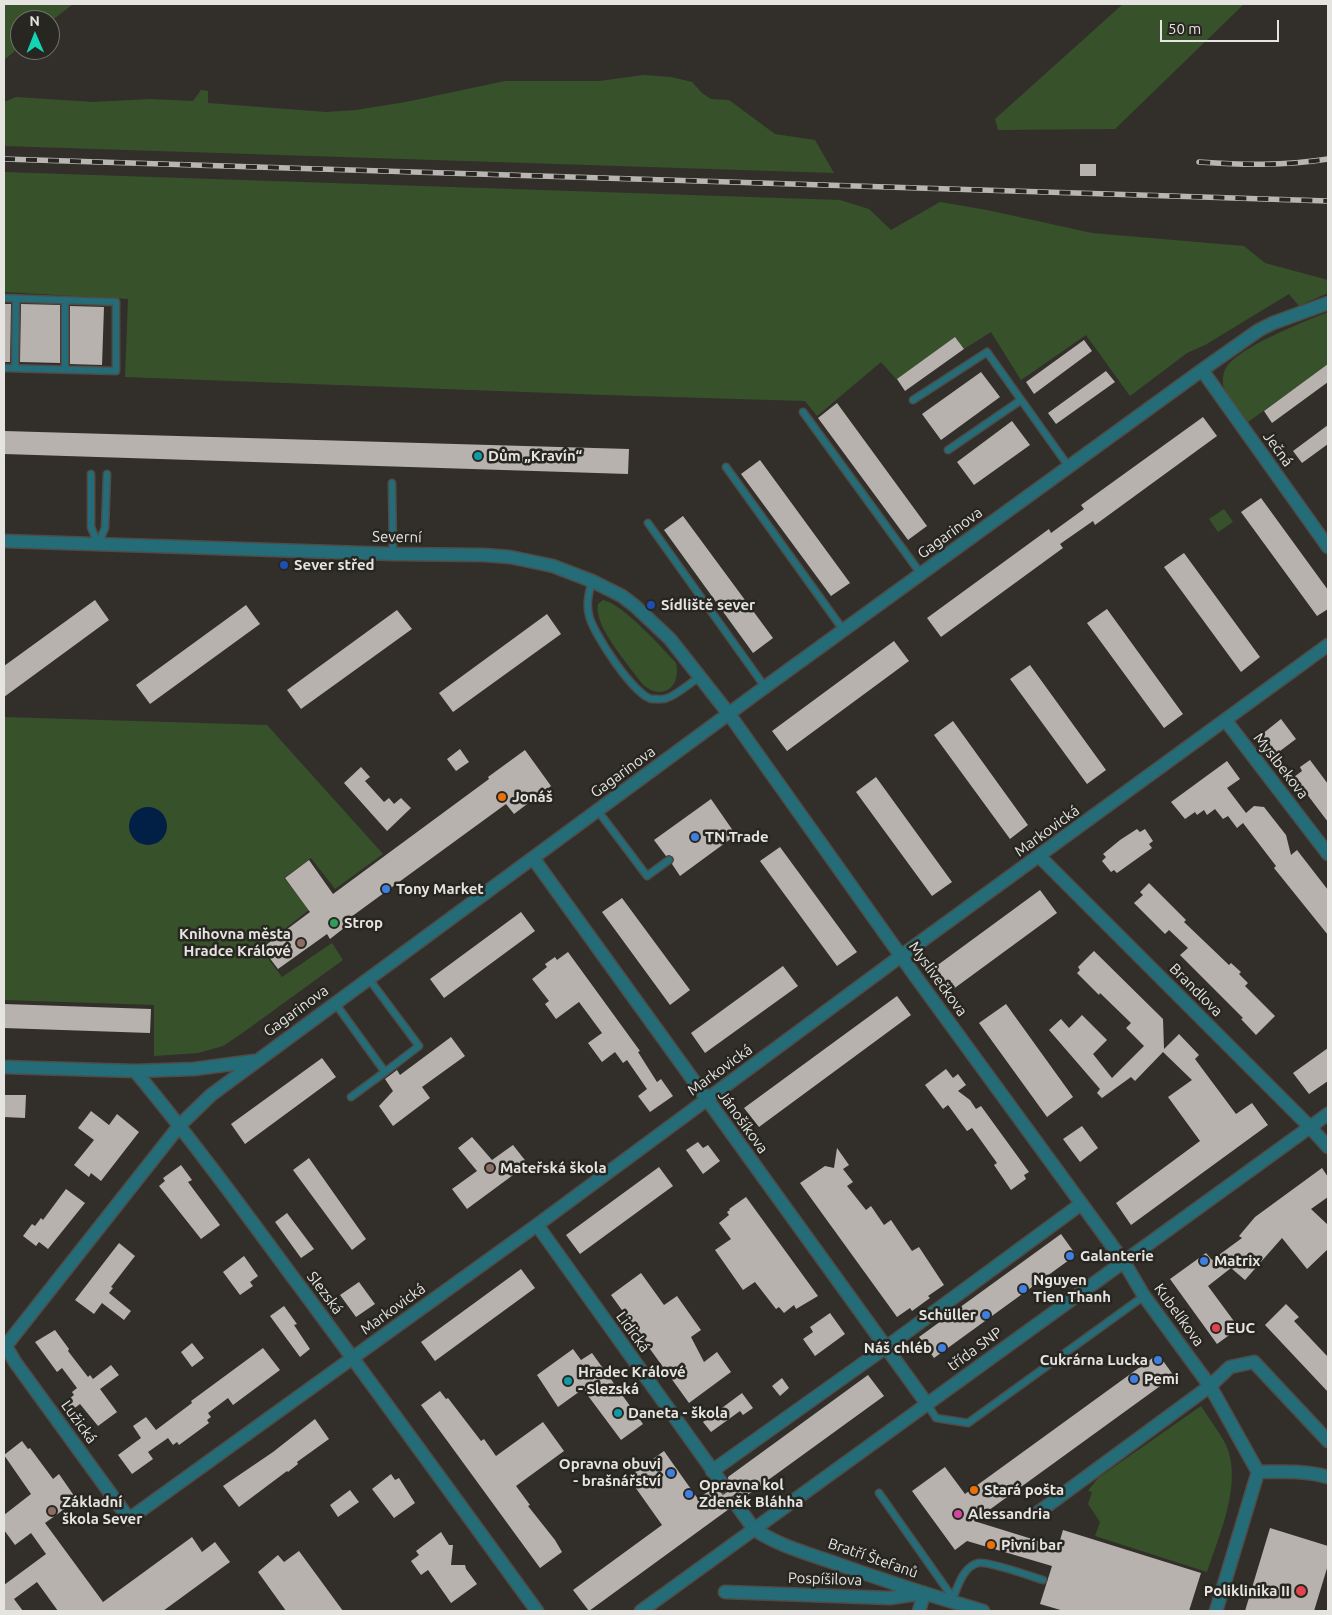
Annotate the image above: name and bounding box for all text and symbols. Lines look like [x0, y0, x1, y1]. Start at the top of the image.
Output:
north arrow [10, 10, 60, 60]
scale bar [1162, 10, 1281, 42]
text: N [29, 13, 40, 29]
text: 50 m [1168, 20, 1201, 37]
street label: Ječná [1259, 428, 1297, 470]
place label: Dům „Kravín“ [488, 447, 582, 465]
marker: Dům „Kravín“ [472, 450, 484, 462]
street label: Gagarinova [914, 503, 986, 563]
street label: Severní [372, 528, 422, 546]
place label: Sever střed [294, 556, 375, 574]
marker: Sever střed [278, 559, 290, 571]
place label: Sídliště sever [661, 596, 755, 614]
marker: Sídliště sever [645, 599, 657, 611]
street label: Myslbekova [1250, 729, 1312, 803]
street label: Gagarinova [587, 742, 659, 802]
place label: Jonáš [512, 788, 553, 806]
marker: Jonáš [496, 791, 508, 803]
street label: Markovická [1011, 801, 1083, 861]
place label: TN Trade [705, 828, 769, 846]
marker: TN Trade [689, 831, 701, 843]
place label: Tony Market [396, 880, 484, 898]
marker: Tony Market [380, 883, 392, 895]
place label: Strop [344, 914, 383, 932]
marker: Strop [328, 917, 340, 929]
place label: Knihovna města Hradce Králové [179, 925, 291, 960]
marker: Knihovna města Hradce Králové [295, 937, 307, 949]
street label: Myslivečkova [905, 938, 971, 1020]
street label: Brandlova [1166, 960, 1226, 1020]
street label: Gagarinova [260, 981, 332, 1041]
street label: Markovická [684, 1040, 756, 1100]
street label: Jánošíkova [714, 1087, 772, 1157]
place label: Mateřská škola [500, 1159, 607, 1177]
marker: Mateřská škola [484, 1162, 496, 1174]
place label: Galanterie [1080, 1247, 1154, 1265]
marker: Galanterie [1064, 1250, 1076, 1262]
place label: Matrix [1214, 1252, 1260, 1270]
marker: Matrix [1198, 1255, 1210, 1267]
street label: Slezská [303, 1268, 347, 1318]
place label: Nguyen Tien Thanh [1033, 1271, 1111, 1306]
street label: Markovická [357, 1279, 429, 1339]
street label: Kubelíkova [1150, 1280, 1208, 1350]
marker: Nguyen Tien Thanh [1017, 1283, 1029, 1295]
place label: Schüller [919, 1306, 976, 1324]
street label: Lidická [612, 1308, 654, 1356]
marker: Schüller [980, 1309, 992, 1321]
place label: EUC [1226, 1319, 1255, 1337]
marker: EUC [1210, 1322, 1222, 1334]
street label: třída SNP [944, 1323, 1006, 1375]
place label: Náš chléb [864, 1339, 932, 1357]
marker: Náš chléb [936, 1342, 948, 1354]
place label: Cukrárna Lucka [1040, 1351, 1148, 1369]
marker: Cukrárna Lucka [1152, 1354, 1164, 1366]
place label: Hradec Králové - Slezská [578, 1363, 686, 1398]
place label: Pemi [1144, 1370, 1179, 1388]
marker: Pemi [1128, 1373, 1140, 1385]
marker: Hradec Králové - Slezská [562, 1375, 574, 1387]
street label: Lužická [57, 1397, 101, 1447]
place label: Daneta - škola [628, 1404, 728, 1422]
marker: Daneta - škola [612, 1407, 624, 1419]
place label: Opravna obuvi - brašnářství [559, 1455, 661, 1490]
marker: Opravna obuvi - brašnářství [665, 1467, 677, 1479]
place label: Opravna kol Zdeněk Bláhha [699, 1476, 803, 1511]
place label: Stará pošta [984, 1481, 1064, 1499]
marker: Stará pošta [968, 1484, 980, 1496]
marker: Opravna kol Zdeněk Bláhha [683, 1488, 695, 1500]
place label: Základní škola Sever [62, 1493, 142, 1528]
marker: Základní škola Sever [46, 1505, 58, 1517]
place label: Alessandria [968, 1505, 1050, 1523]
marker: Alessandria [952, 1508, 964, 1520]
street label: Bratří Štefanů [826, 1534, 920, 1582]
place label: Pivní bar [1001, 1536, 1062, 1554]
marker: Pivní bar [985, 1539, 997, 1551]
street label: Pospíšilova [788, 1569, 862, 1589]
place label: Poliklinika II [1204, 1582, 1290, 1600]
marker: Poliklinika II [1294, 1584, 1308, 1598]

